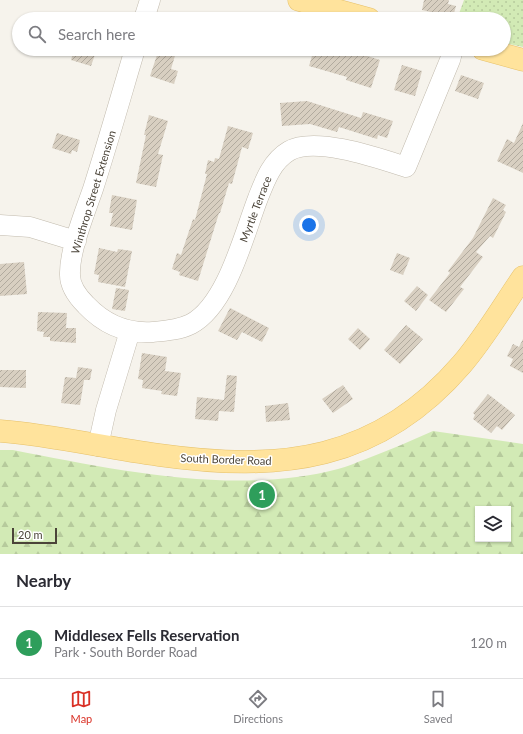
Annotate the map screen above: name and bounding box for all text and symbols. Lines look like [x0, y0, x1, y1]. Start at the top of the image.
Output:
search box [12, 12, 511, 56]
icon: search [26, 23, 48, 45]
text: Search here [58, 25, 135, 43]
street label: Winthrop Street Extension [68, 129, 118, 255]
street label: Myrtle Terrace [236, 174, 274, 244]
your location [299, 215, 319, 235]
street label: South Border Road [180, 451, 272, 467]
pin: 1 [249, 480, 275, 510]
map controls [475, 506, 511, 542]
button: layers [475, 506, 511, 542]
scale bar [12, 526, 57, 545]
text: 20 m [18, 528, 43, 541]
text: Nearby [16, 570, 71, 591]
text: Middlesex Fells Reservation [54, 626, 239, 644]
text: 1 [25, 635, 33, 651]
text: 120 m [470, 635, 507, 651]
text: Park · South Border Road [54, 644, 197, 660]
tab: Map [70, 688, 92, 725]
tab: Directions [233, 688, 283, 725]
tab: Saved [424, 688, 453, 725]

